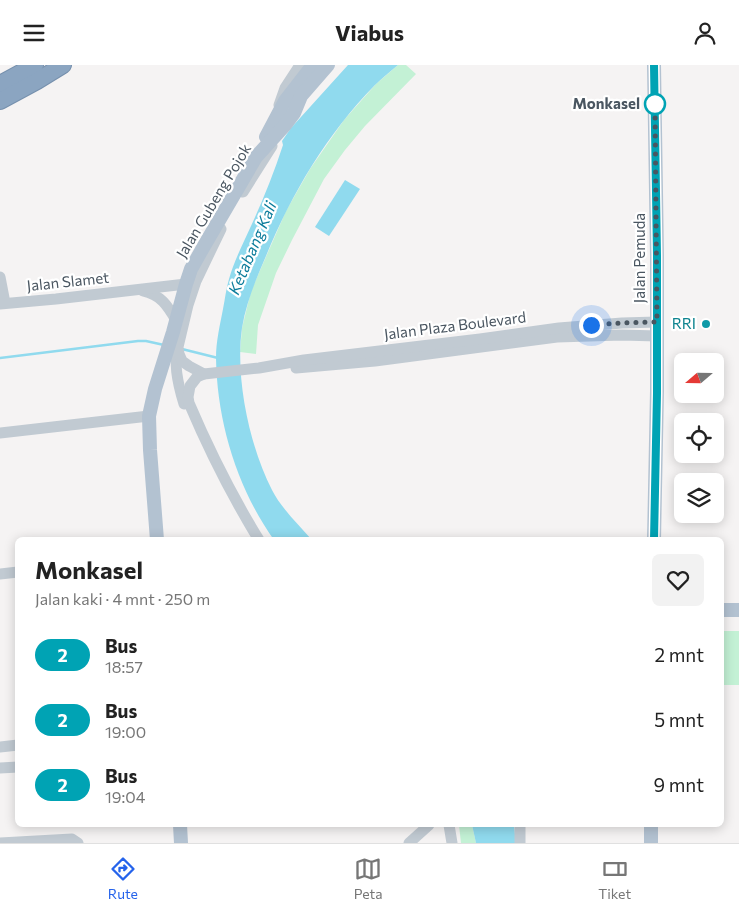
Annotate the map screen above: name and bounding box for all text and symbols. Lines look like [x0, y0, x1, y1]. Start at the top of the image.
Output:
icon: menu [20, 19, 48, 47]
text: Viabus [335, 19, 404, 46]
icon: person [691, 19, 719, 47]
marker: Monkasel [644, 93, 666, 115]
place label: Monkasel [573, 94, 640, 112]
street label: Jalan Gubeng Pojok [172, 140, 254, 261]
water label: Ketabang Kali [223, 198, 280, 297]
street label: Jalan Pemuda [630, 213, 648, 303]
street label: Jalan Slamet [26, 268, 110, 294]
street label: Jalan Plaza Boulevard [383, 307, 527, 343]
your location [579, 313, 604, 338]
place label: RRI [672, 314, 696, 332]
marker: RRI [700, 318, 712, 330]
north arrow [674, 353, 724, 403]
map controls [674, 353, 724, 523]
button: locate [674, 413, 724, 463]
button: layers [674, 473, 724, 523]
button: heart [652, 554, 704, 606]
text: Monkasel [35, 555, 143, 584]
text: Jalan kaki · 4 mnt · 250 m [35, 589, 210, 608]
text: Bus [105, 634, 137, 657]
text: 2 mnt [655, 643, 704, 666]
text: 2 [57, 644, 68, 666]
text: 18:57 [105, 657, 143, 676]
text: Bus [105, 699, 137, 722]
text: 5 mnt [654, 708, 704, 731]
text: 2 [57, 709, 68, 731]
text: 19:00 [105, 722, 146, 741]
text: Bus [105, 764, 137, 787]
text: 9 mnt [654, 773, 704, 796]
text: 2 [57, 774, 68, 796]
text: 19:04 [105, 787, 145, 806]
tab: Rute [108, 855, 138, 902]
tab: Peta [354, 855, 383, 902]
tab: Tiket [598, 855, 631, 902]

